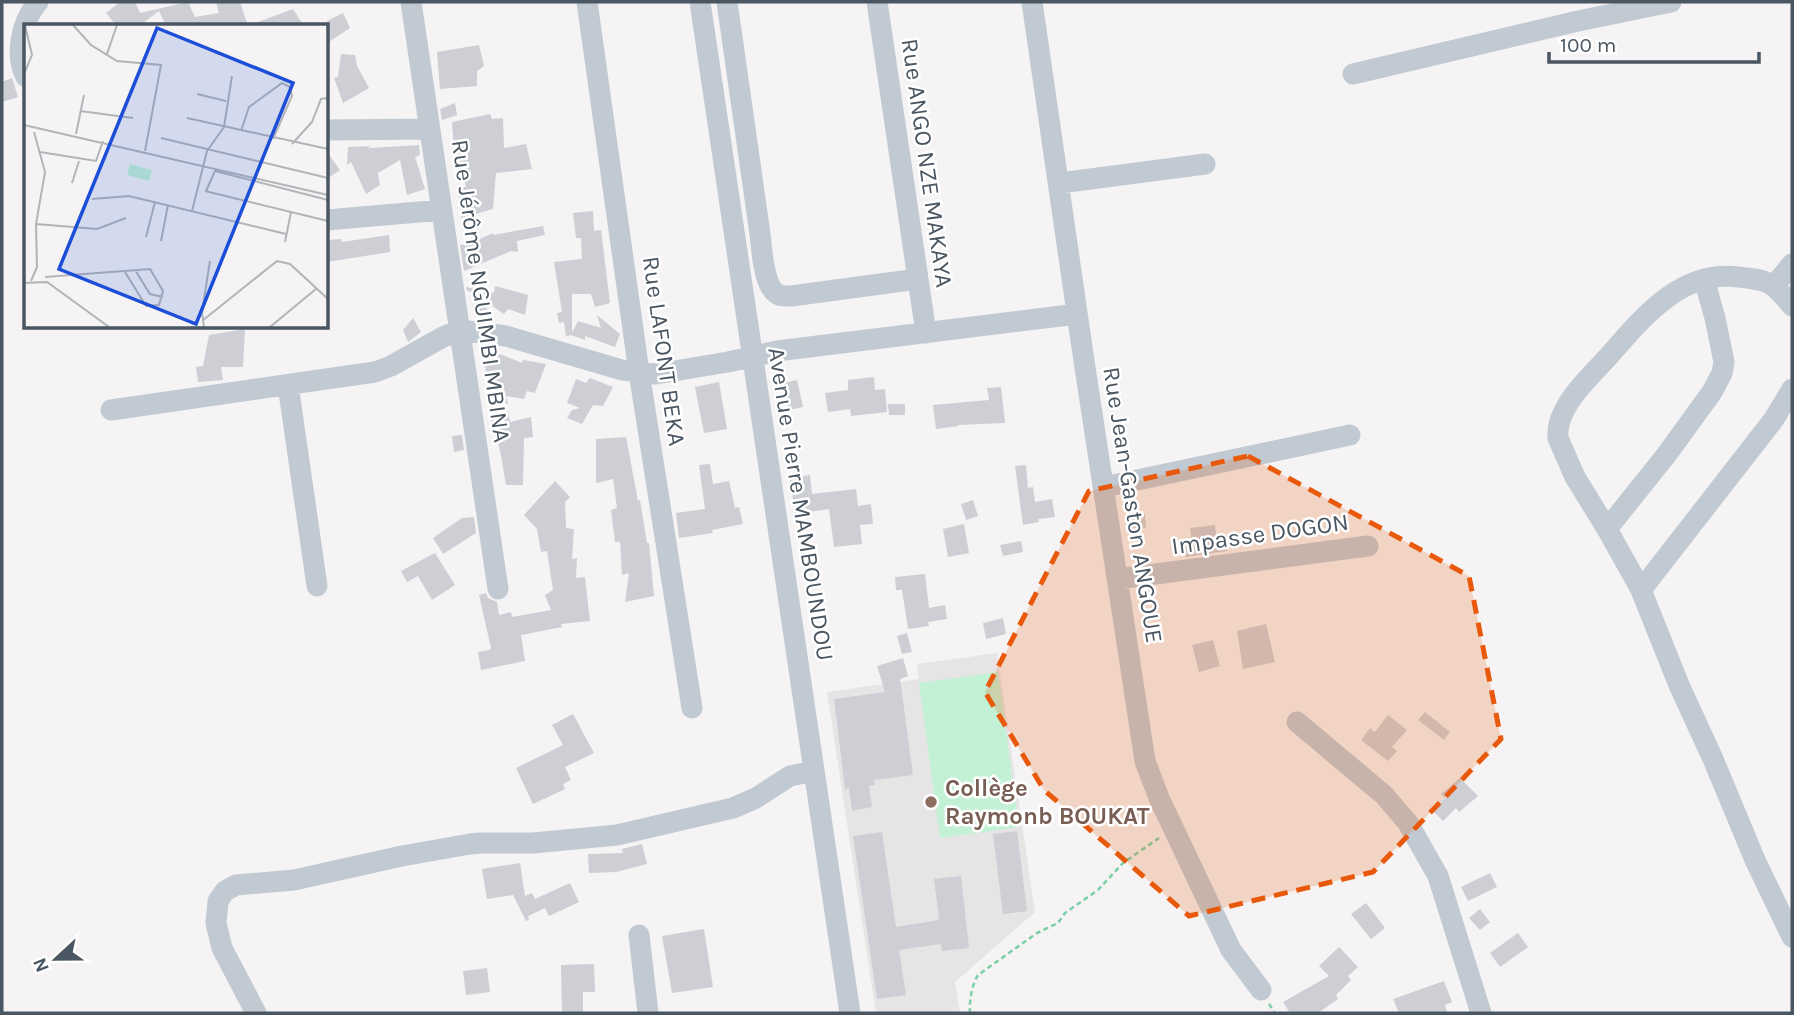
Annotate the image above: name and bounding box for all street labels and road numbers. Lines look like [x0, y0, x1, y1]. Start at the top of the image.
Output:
street label: Rue ANGO NZE MAKAYA [896, 37, 958, 289]
street label: Rue Jérôme NGUIMBI MBINA [446, 138, 516, 444]
street label: Rue LAFONT BEKA [637, 254, 691, 448]
street label: Avenue Pierre MAMBOUNDOU [762, 345, 840, 663]
street label: Rue Jean-Gaston ANGOUE [1097, 365, 1169, 645]
street label: Impasse DOGON [1170, 508, 1350, 560]

